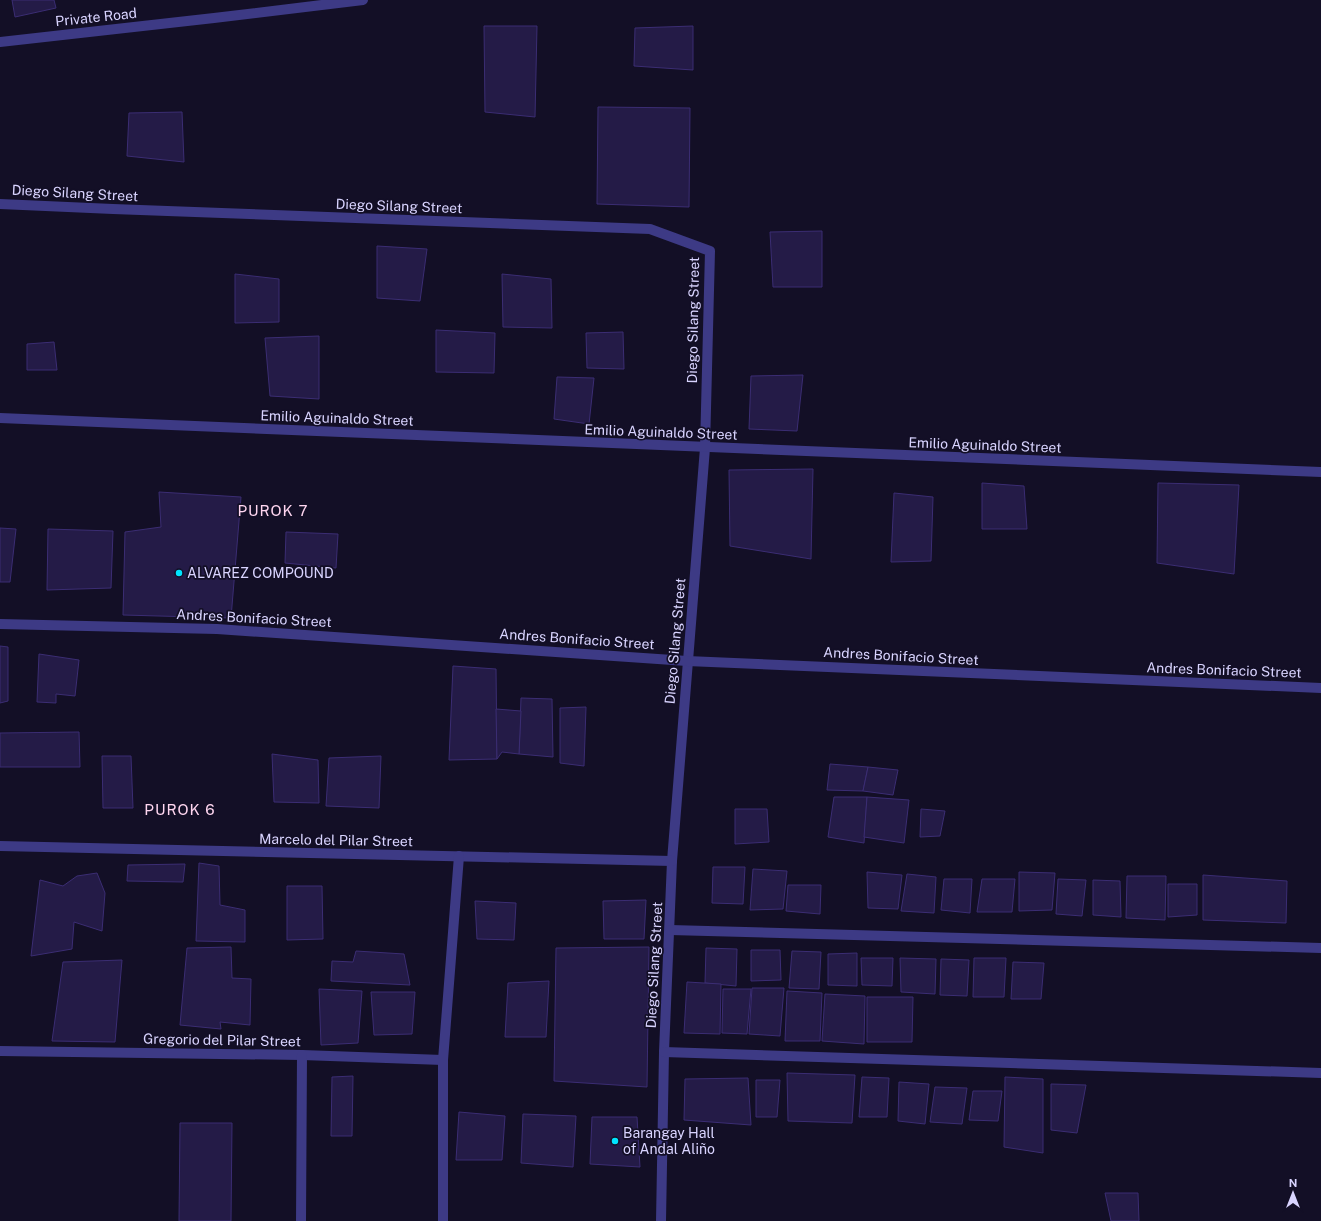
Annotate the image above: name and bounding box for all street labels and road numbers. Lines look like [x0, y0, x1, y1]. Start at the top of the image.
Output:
street label: Private Road [54, 5, 138, 29]
street label: Diego Silang Street [11, 182, 139, 204]
street label: Diego Silang Street [335, 196, 463, 216]
street label: Diego Silang Street [684, 257, 702, 383]
street label: Emilio Aguinaldo Street [260, 407, 414, 429]
street label: Emilio Aguinaldo Street [584, 421, 738, 443]
street label: Emilio Aguinaldo Street [908, 434, 1062, 456]
street label: Diego Silang Street [662, 577, 688, 705]
street label: Andres Bonifacio Street [176, 606, 332, 630]
street label: Andres Bonifacio Street [499, 626, 655, 652]
street label: Andres Bonifacio Street [823, 644, 979, 668]
street label: Andres Bonifacio Street [1146, 659, 1302, 681]
street label: Marcelo del Pilar Street [259, 831, 413, 849]
street label: Diego Silang Street [643, 901, 665, 1029]
street label: Gregorio del Pilar Street [143, 1031, 301, 1049]

